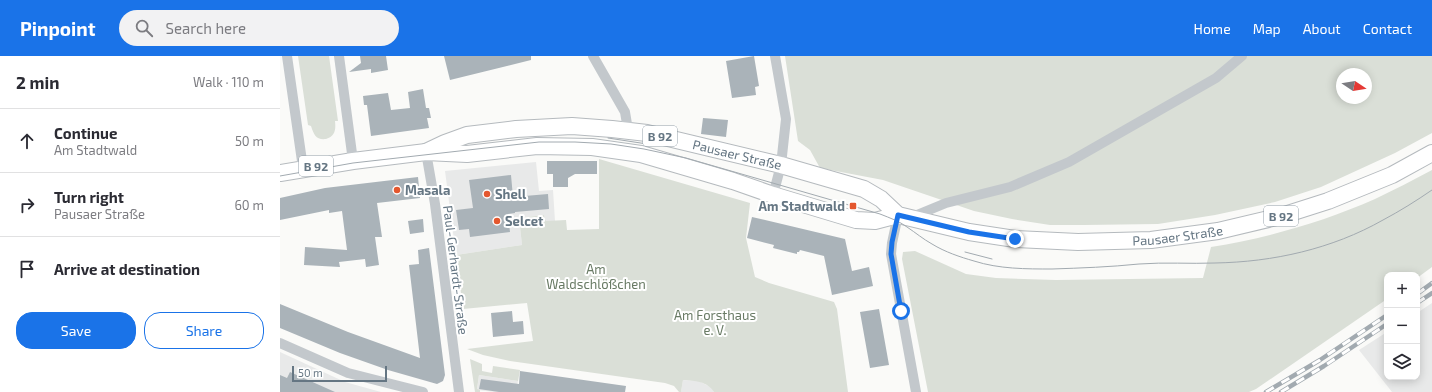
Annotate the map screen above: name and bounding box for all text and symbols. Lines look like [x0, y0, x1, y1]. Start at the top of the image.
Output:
search box [119, 10, 399, 46]
text: Pinpoint [20, 17, 95, 40]
icon: search [133, 17, 155, 39]
text: Search here [165, 19, 246, 37]
text: Home [1194, 20, 1231, 37]
text: Map [1253, 20, 1281, 37]
text: About [1303, 20, 1341, 37]
text: Contact [1363, 20, 1412, 37]
north arrow [1336, 68, 1372, 104]
text: 2 min [16, 72, 59, 92]
text: Walk · 110 m [193, 74, 264, 90]
text: Continue [54, 124, 117, 142]
road number: B 92 [643, 126, 677, 146]
icon: ahead [16, 130, 38, 152]
text: 50 m [235, 133, 264, 149]
street label: Pausaer Straße [691, 136, 783, 173]
text: Am Stadtwald [54, 142, 137, 158]
road number: B 92 [299, 156, 333, 176]
place label: Masala [405, 182, 450, 198]
marker: Masala [392, 185, 402, 195]
place label: Shell [495, 186, 527, 202]
text: Turn right [54, 188, 124, 206]
marker: Shell [482, 189, 492, 199]
icon: right [16, 194, 38, 216]
text: 60 m [234, 197, 264, 213]
place label: Am Stadtwald [758, 198, 845, 214]
marker: Am Stadtwald [848, 201, 858, 211]
street label: Paul-Gerhardt-Straße [440, 204, 472, 336]
text: Pausaer Straße [54, 206, 145, 222]
road number: B 92 [1264, 206, 1298, 226]
place label: Selcet [505, 213, 544, 229]
marker: Selcet [492, 216, 502, 226]
street label: Pausaer Straße [1132, 222, 1225, 249]
route end [1006, 230, 1024, 248]
icon: arrive [16, 258, 38, 280]
text: Arrive at destination [54, 260, 200, 278]
park label: Am Waldschlößchen [546, 261, 646, 292]
map controls [1384, 272, 1420, 380]
button: + [1384, 272, 1420, 308]
route start [892, 302, 910, 320]
park label: Am Forsthaus e. V. [674, 307, 756, 338]
button: − [1384, 308, 1420, 344]
button: Save [16, 312, 136, 349]
button: Share [144, 312, 264, 349]
button: layers [1384, 344, 1420, 380]
scale bar [292, 364, 387, 383]
text: 50 m [298, 366, 323, 379]

